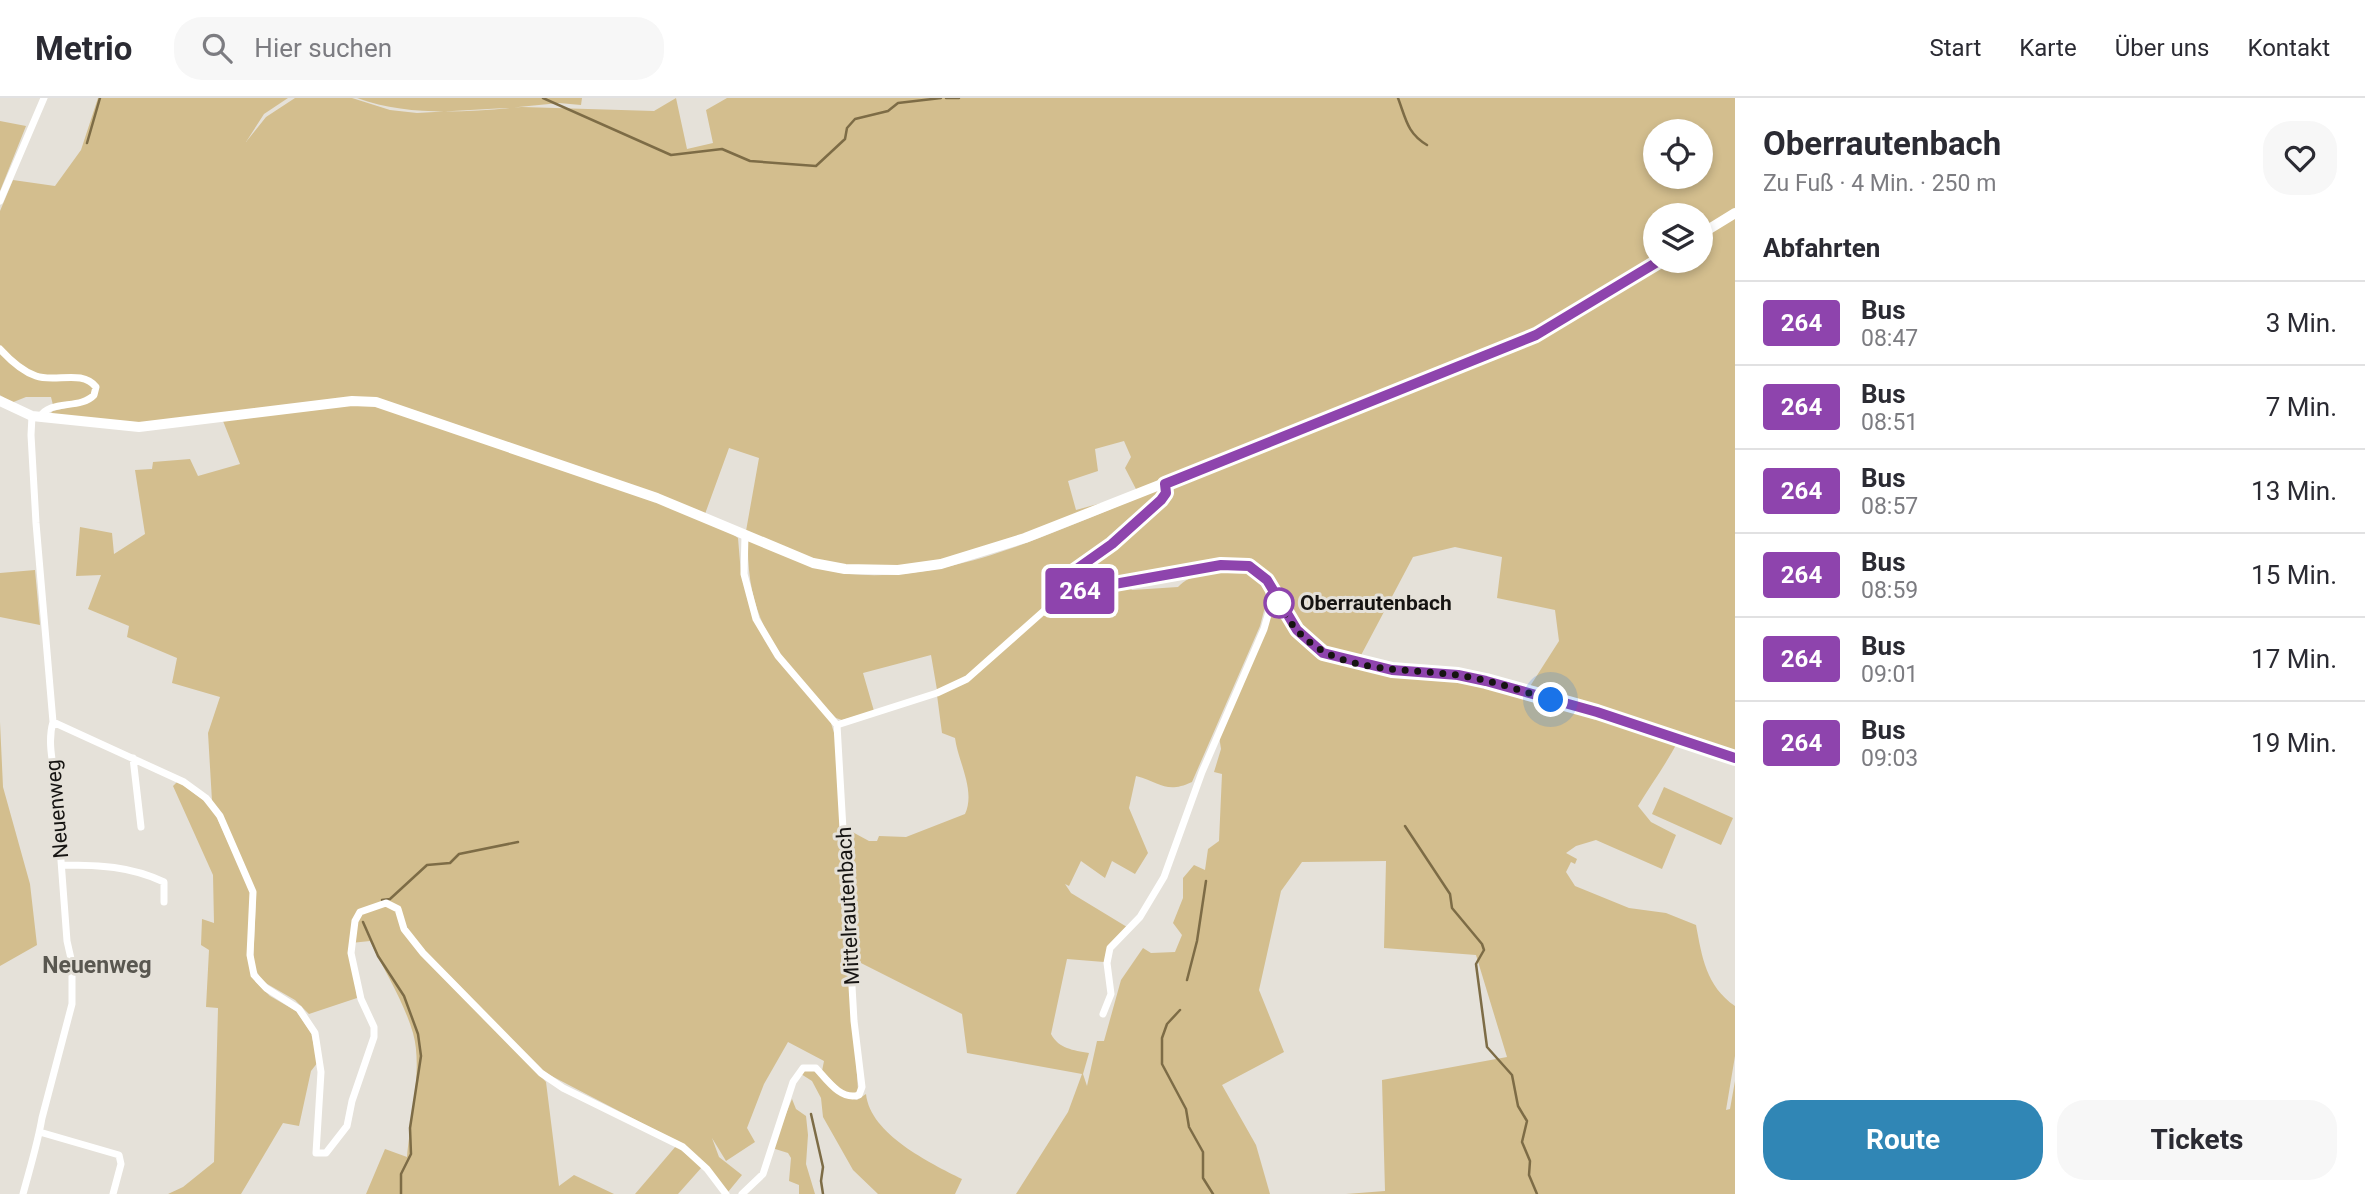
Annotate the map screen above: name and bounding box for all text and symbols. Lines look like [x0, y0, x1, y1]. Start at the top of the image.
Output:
search box [174, 17, 664, 80]
text: Metrio [35, 29, 132, 68]
icon: search [198, 29, 236, 67]
text: Hier suchen [254, 33, 392, 63]
text: Start [1930, 34, 1981, 62]
text: Karte [2019, 34, 2077, 62]
text: Über uns [2115, 34, 2209, 62]
text: Kontakt [2247, 34, 2330, 62]
map controls [1643, 119, 1713, 273]
button: locate [1643, 119, 1713, 189]
button: heart [2263, 121, 2337, 195]
text: Oberrautenbach [1763, 124, 2001, 163]
text: Zu Fuß · 4 Min. · 250 m [1763, 170, 1996, 197]
button: layers [1643, 203, 1713, 273]
text: Abfahrten [1763, 233, 1880, 263]
text: Bus [1861, 295, 1906, 325]
text: 3 Min. [2266, 308, 2337, 338]
text: 264 [1781, 309, 1822, 337]
text: 08:47 [1861, 325, 1918, 352]
text: Bus [1861, 379, 1906, 409]
text: 7 Min. [2266, 392, 2337, 422]
text: 264 [1781, 393, 1822, 421]
text: 08:51 [1861, 409, 1918, 436]
text: Bus [1861, 463, 1906, 493]
text: 13 Min. [2251, 476, 2337, 506]
text: 264 [1781, 477, 1822, 505]
text: 08:57 [1861, 493, 1918, 520]
text: Bus [1861, 547, 1906, 577]
text: 15 Min. [2251, 560, 2337, 590]
text: 264 [1781, 561, 1822, 589]
line badge: 264 [1040, 568, 1120, 614]
text: 264 [1059, 577, 1101, 605]
text: 08:59 [1861, 577, 1918, 604]
marker: Oberrautenbach [1264, 588, 1294, 618]
place label: Oberrautenbach [1300, 591, 1452, 615]
text: Bus [1861, 631, 1906, 661]
text: 17 Min. [2251, 644, 2337, 674]
text: 264 [1781, 645, 1822, 673]
text: 09:01 [1861, 661, 1918, 688]
your location [1533, 682, 1568, 717]
text: Bus [1861, 715, 1906, 745]
text: 19 Min. [2251, 728, 2337, 758]
text: 264 [1781, 729, 1822, 757]
text: 09:03 [1861, 745, 1918, 772]
street label: Neuenweg [41, 759, 73, 859]
street label: Mittelrautenbach [832, 826, 864, 986]
district label: Neuenweg [42, 952, 152, 979]
button: Route [1763, 1100, 2043, 1180]
button: Tickets [2057, 1100, 2337, 1180]

